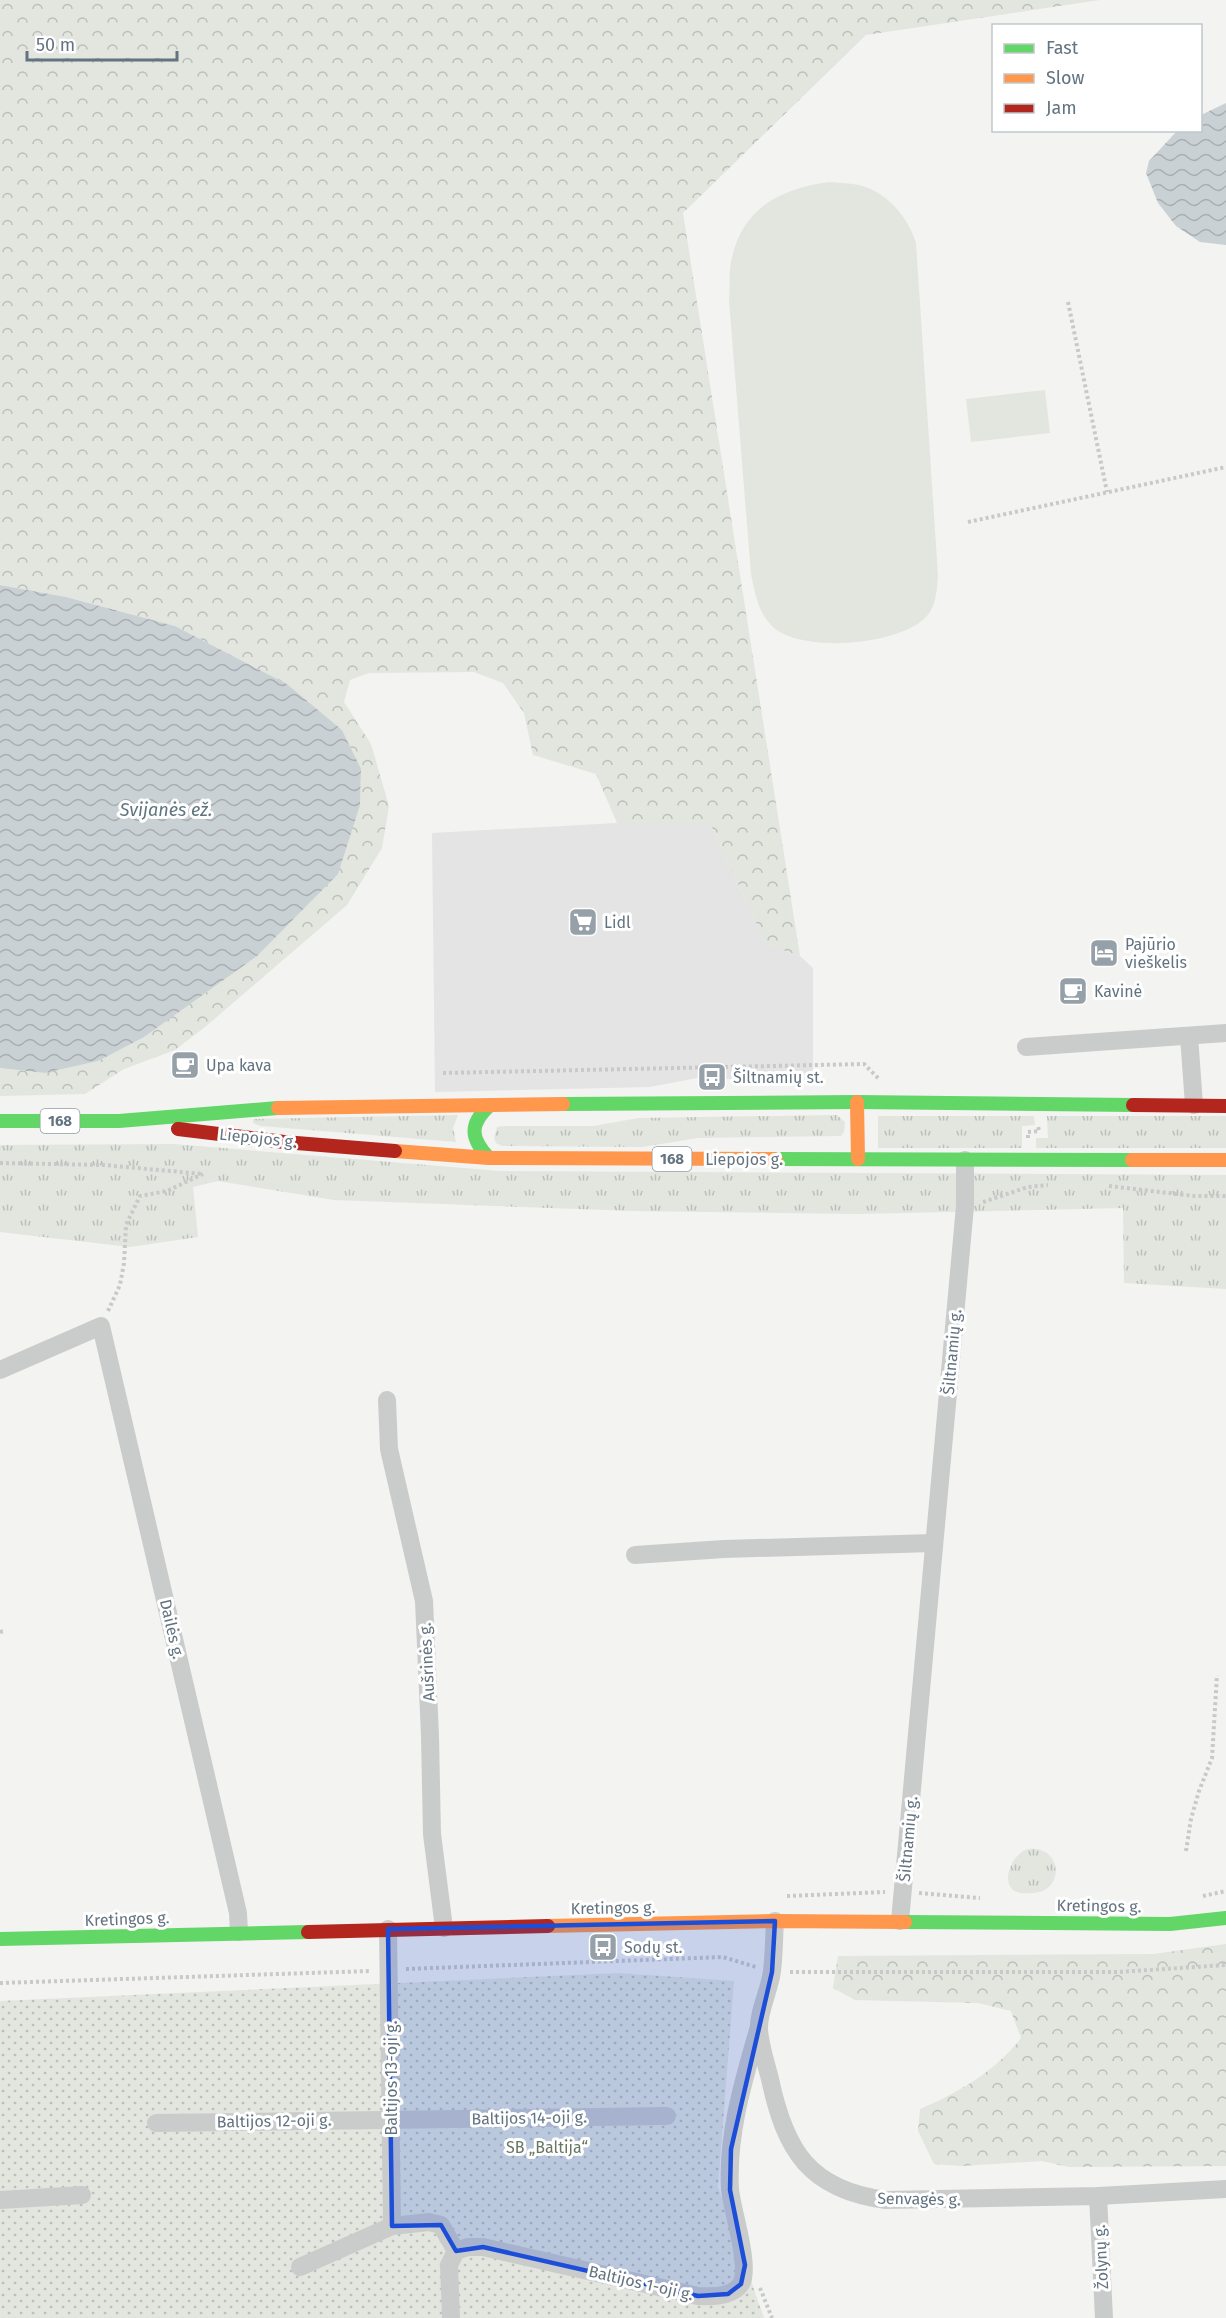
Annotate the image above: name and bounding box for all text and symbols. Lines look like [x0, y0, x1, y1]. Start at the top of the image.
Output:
scale bar [27, 24, 177, 62]
legend [992, 24, 1202, 132]
text: 50 m [36, 34, 75, 56]
text: Fast [1046, 37, 1079, 59]
text: Slow [1046, 67, 1085, 89]
text: Jam [1046, 97, 1077, 119]
water label: Svijanės ež. [119, 799, 212, 821]
supermarket icon: Lidl [567, 906, 599, 938]
place label: Lidl [604, 913, 631, 932]
place label: Pajūrio vieškelis [1125, 935, 1187, 972]
hotel icon: Pajūrio vieškelis [1088, 937, 1120, 969]
cafe icon: Kavinė [1057, 975, 1089, 1007]
place label: Kavinė [1094, 982, 1142, 1001]
cafe icon: Upa kava [169, 1049, 201, 1081]
place label: Upa kava [206, 1056, 272, 1075]
bus stop icon: Šiltnamių st. [696, 1061, 728, 1093]
place label: Šiltnamių st. [733, 1067, 824, 1087]
road number: 168 [40, 1109, 80, 1133]
street label: Liepojos g. [218, 1124, 298, 1152]
road number: 168 [652, 1147, 692, 1171]
street label: Liepojos g. [705, 1150, 783, 1169]
street label: Šiltnamių g. [938, 1308, 965, 1396]
street label: Dailės g. [156, 1597, 188, 1661]
street label: Aušrinės g. [415, 1622, 439, 1702]
street label: Šiltnamių g. [894, 1795, 921, 1883]
street label: Kretingos g. [1056, 1896, 1142, 1916]
street label: Kretingos g. [570, 1898, 656, 1918]
street label: Kretingos g. [84, 1908, 170, 1930]
bus stop icon: Sodų st. [587, 1931, 619, 1963]
place label: Sodų st. [624, 1938, 682, 1957]
street label: Baltijos 13-oji g. [382, 2020, 401, 2135]
street label: Baltijos 14-oji g. [471, 2107, 587, 2129]
street label: Baltijos 12-oji g. [216, 2110, 332, 2132]
park label: SB „Baltija“ [506, 2138, 588, 2157]
street label: Senvagės g. [877, 2189, 961, 2209]
street label: Žolynų g. [1089, 2224, 1112, 2290]
street label: Baltijos 1-oji g. [587, 2262, 695, 2304]

